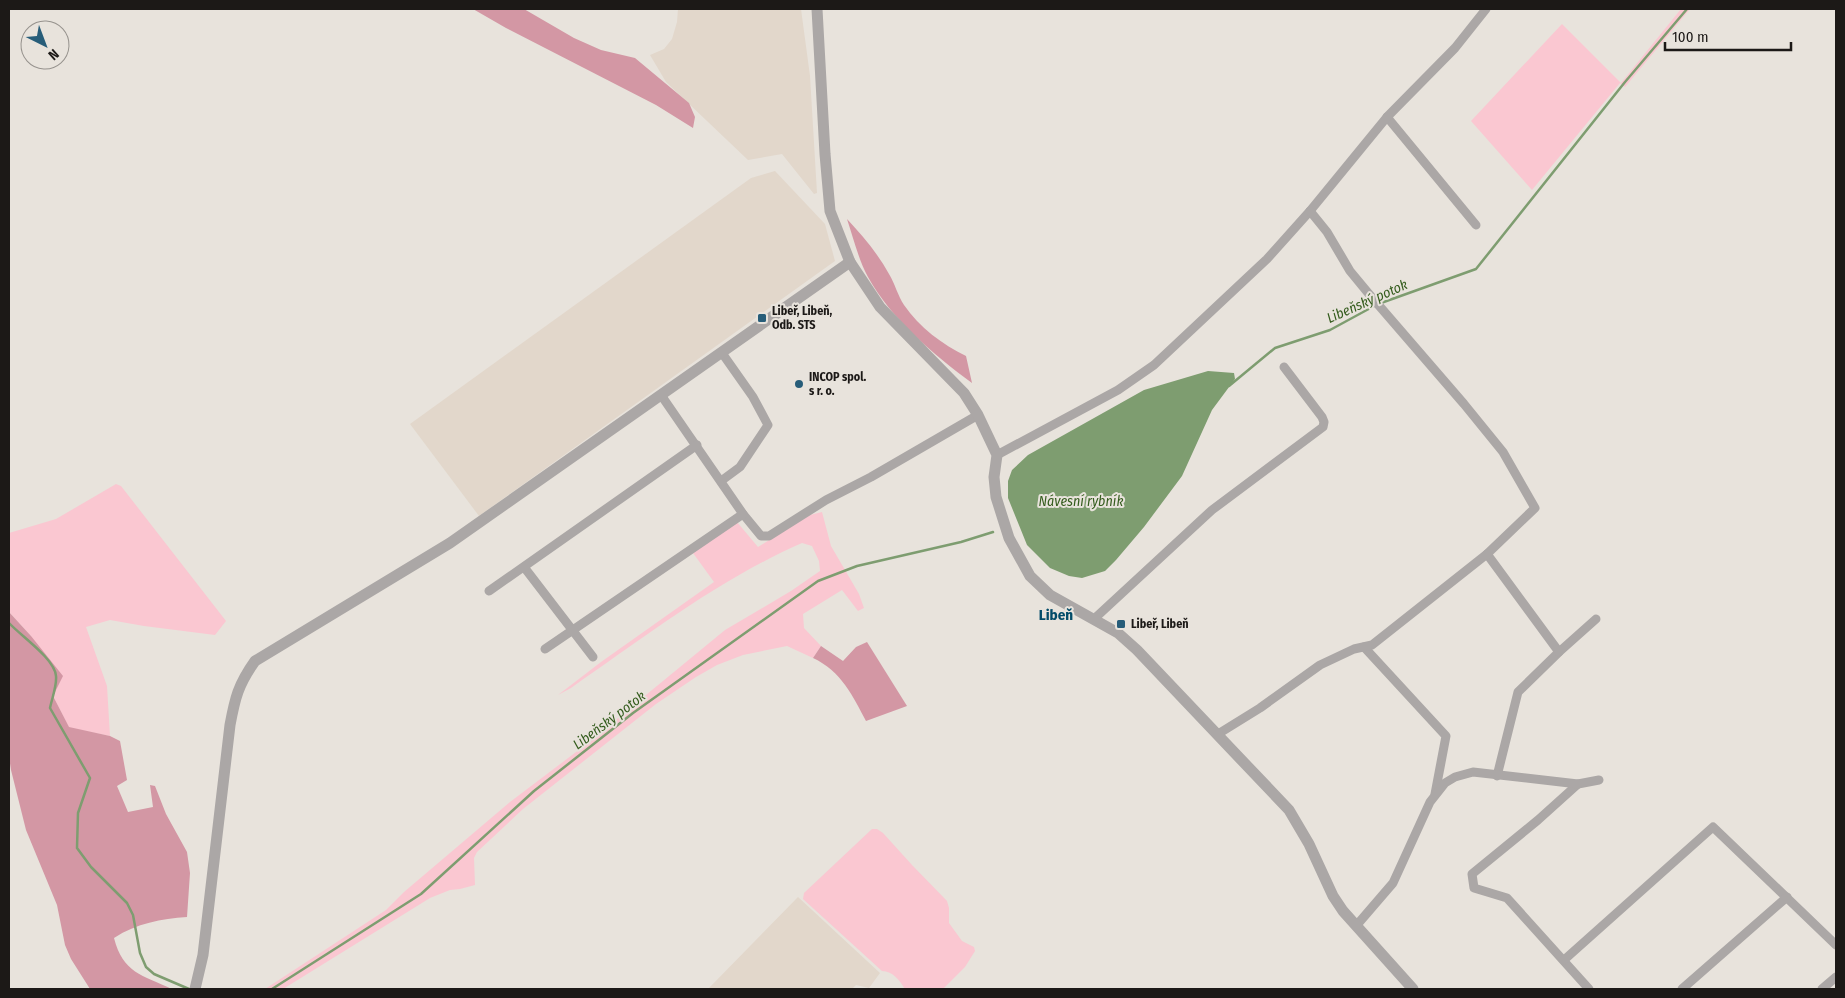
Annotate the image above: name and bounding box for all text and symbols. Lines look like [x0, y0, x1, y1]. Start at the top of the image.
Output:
north arrow [20, 20, 70, 70]
scale bar [1665, 20, 1791, 52]
text: 100 m [1672, 28, 1709, 46]
text: N [45, 45, 62, 63]
water label: Libeňský potok [1324, 276, 1410, 327]
place label: Libeř, Libeň, Odb. STS [772, 304, 833, 332]
marker: Libeř, Libeň, Odb. STS [756, 312, 768, 324]
place label: INCOP spol. s r. o. [809, 370, 867, 398]
marker: INCOP spol. s r. o. [793, 378, 805, 390]
water label: Návesní rybník [1039, 493, 1123, 510]
district label: Libeň [1039, 606, 1073, 624]
place label: Libeř, Libeň [1131, 617, 1189, 631]
marker: Libeř, Libeň [1115, 618, 1127, 630]
water label: Libeňský potok [570, 688, 649, 753]

